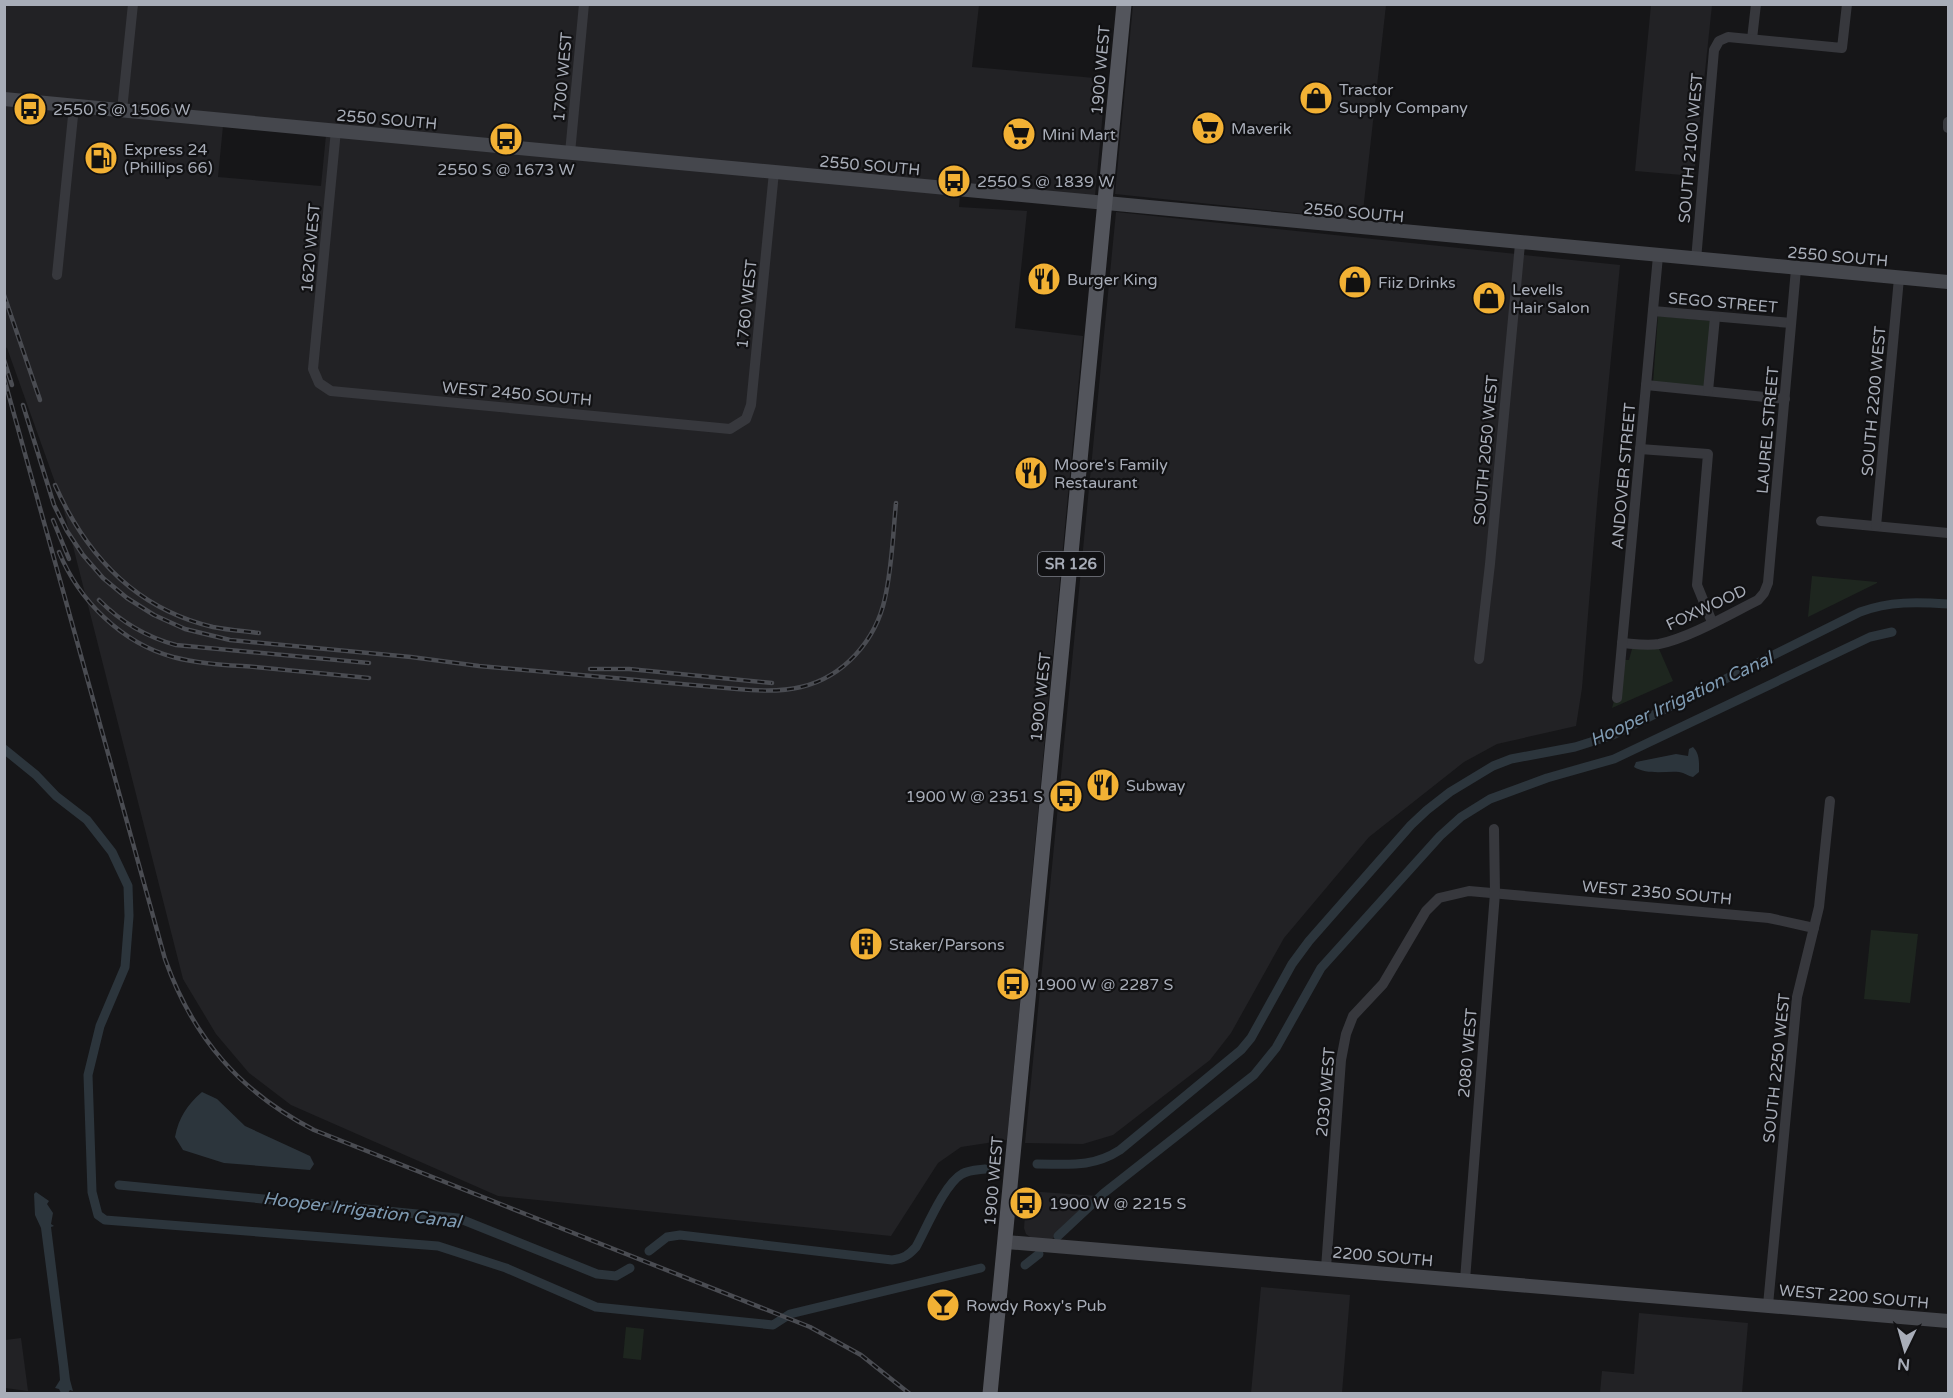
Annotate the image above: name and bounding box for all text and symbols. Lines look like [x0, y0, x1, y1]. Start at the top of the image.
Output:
street label: 1900 WEST [1087, 24, 1115, 116]
street label: 1700 WEST [549, 31, 577, 123]
street label: SOUTH 2100 WEST [1674, 72, 1708, 224]
shop icon: Tractor Supply Company [1298, 80, 1334, 116]
place label: Tractor Supply Company [1339, 80, 1468, 118]
bus stop icon: 2550 S @ 1506 W [12, 91, 48, 127]
place label: 2550 S @ 1506 W [53, 100, 190, 120]
street label: 2550 SOUTH [336, 106, 438, 134]
supermarket icon: Maverik [1190, 110, 1226, 146]
supermarket icon: Mini Mart [1001, 116, 1037, 152]
place label: Maverik [1231, 119, 1292, 139]
bus stop icon: 2550 S @ 1673 W [488, 121, 524, 157]
place label: Mini Mart [1042, 125, 1116, 145]
fuel station icon: Express 24 (Phillips 66) [83, 140, 119, 176]
place label: Express 24 (Phillips 66) [124, 140, 213, 178]
street label: 2550 SOUTH [819, 152, 921, 180]
place label: 2550 S @ 1673 W [437, 160, 575, 180]
bus stop icon: 2550 S @ 1839 W [936, 163, 972, 199]
place label: 2550 S @ 1839 W [977, 172, 1114, 192]
street label: 2550 SOUTH [1303, 199, 1405, 227]
street label: 1620 WEST [297, 202, 325, 294]
street label: 2550 SOUTH [1787, 243, 1889, 271]
street label: 1760 WEST [732, 258, 762, 350]
restaurant icon: Burger King [1026, 261, 1062, 297]
shop icon: Fiiz Drinks [1337, 264, 1373, 300]
place label: Burger King [1067, 270, 1158, 290]
place label: Fiiz Drinks [1378, 273, 1456, 293]
shop icon: Levells Hair Salon [1471, 280, 1507, 316]
place label: Levells Hair Salon [1512, 280, 1590, 318]
street label: SEGO STREET [1667, 288, 1779, 318]
street label: SOUTH 2200 WEST [1857, 325, 1891, 477]
street label: LAUREL STREET [1752, 365, 1784, 495]
street label: SOUTH 2050 WEST [1469, 374, 1503, 526]
street label: WEST 2450 SOUTH [441, 377, 593, 411]
street label: ANDOVER STREET [1608, 402, 1640, 550]
restaurant icon: Moore's Family Restaurant [1013, 455, 1049, 491]
place label: Moore's Family Restaurant [1054, 455, 1168, 493]
road number: SR 126 [1038, 552, 1104, 576]
street label: FOXWOOD [1663, 580, 1750, 635]
water label: Hooper Irrigation Canal [1586, 646, 1778, 751]
street label: 1900 WEST [1026, 651, 1056, 743]
restaurant icon: Subway [1085, 767, 1121, 803]
place label: Subway [1126, 776, 1186, 796]
bus stop icon: 1900 W @ 2351 S [1048, 778, 1084, 814]
place label: 1900 W @ 2351 S [906, 787, 1043, 807]
street label: WEST 2350 SOUTH [1581, 876, 1733, 910]
building icon: Staker/Parsons [848, 926, 884, 962]
place label: Staker/Parsons [889, 935, 1005, 955]
bus stop icon: 1900 W @ 2287 S [995, 966, 1031, 1002]
place label: 1900 W @ 2287 S [1036, 975, 1174, 995]
street label: SOUTH 2250 WEST [1759, 992, 1795, 1144]
street label: 2080 WEST [1454, 1007, 1482, 1099]
street label: 2030 WEST [1312, 1046, 1340, 1138]
street label: 1900 WEST [980, 1135, 1008, 1227]
bus stop icon: 1900 W @ 2215 S [1008, 1185, 1044, 1221]
water label: Hooper Irrigation Canal [262, 1187, 465, 1233]
place label: 1900 W @ 2215 S [1049, 1194, 1187, 1214]
street label: 2200 SOUTH [1332, 1243, 1434, 1271]
street label: WEST 2200 SOUTH [1778, 1280, 1930, 1314]
bar icon: Rowdy Roxy's Pub [925, 1287, 961, 1323]
place label: Rowdy Roxy's Pub [966, 1296, 1107, 1316]
north arrow [1875, 1320, 1935, 1380]
text: N [1897, 1353, 1911, 1374]

